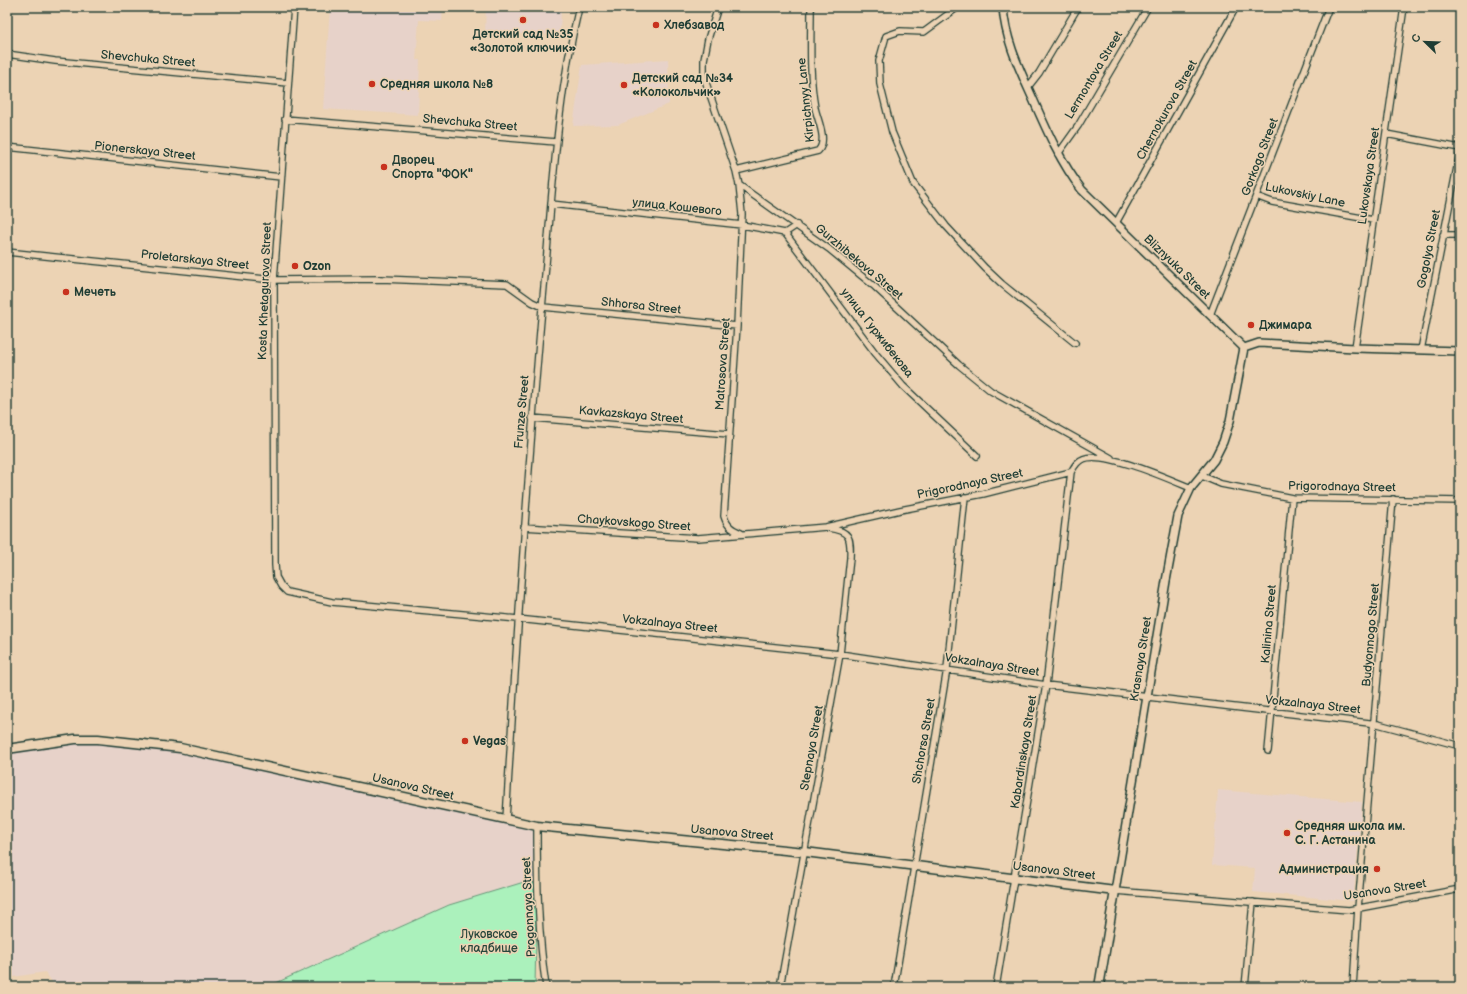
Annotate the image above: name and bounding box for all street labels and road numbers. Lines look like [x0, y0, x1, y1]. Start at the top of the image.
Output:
street label: Lermontova Street [1062, 28, 1126, 122]
street label: Shevchuka Street [100, 47, 196, 71]
street label: Kirpichnyy Lane [794, 57, 818, 143]
street label: Chernokurova Street [1133, 57, 1201, 163]
street label: Shevchuka Street [422, 111, 518, 135]
street label: Gorkogo Street [1238, 116, 1282, 198]
street label: Lukovskaya Street [1355, 126, 1383, 226]
street label: Pionerskaya Street [94, 138, 197, 164]
street label: Lukovskiy Lane [1264, 179, 1346, 211]
street label: улица Кошевого [632, 195, 722, 219]
street label: Gogolya Street [1414, 208, 1444, 290]
street label: Kosta Khetagurova Street [255, 221, 275, 360]
street label: Gurzhibekova Street [812, 221, 906, 303]
street label: Bliznyuka Street [1141, 231, 1214, 303]
street label: Proletarskaya Street [140, 247, 250, 273]
street label: улица Гуржибекова [837, 285, 917, 381]
street label: Shhorsa Street [600, 294, 682, 318]
street label: Matrosova Street [712, 317, 734, 411]
street label: Frunze Street [511, 374, 533, 449]
street label: Kavkazskaya Street [578, 403, 684, 427]
street label: Prigorodnaya Street [916, 465, 1025, 503]
street label: Prigorodnaya Street [1288, 479, 1396, 495]
street label: Chaykovskogo Street [577, 512, 692, 534]
street label: Budyonnogo Street [1359, 582, 1383, 687]
street label: Kalinina Street [1258, 584, 1280, 664]
street label: Vokzalnaya Street [622, 612, 719, 636]
street label: Krasnaya Street [1127, 615, 1155, 703]
street label: Vokzalnaya Street [944, 650, 1041, 680]
street label: Vokzalnaya Street [1265, 693, 1362, 717]
street label: Kabardinskaya Street [1008, 694, 1040, 810]
street label: Shchorsa Street [909, 697, 939, 785]
street label: Stepnaya Street [797, 704, 827, 792]
street label: Usanova Street [371, 770, 456, 804]
street label: Usanova Street [690, 822, 775, 844]
street label: Progonnaya Street [519, 856, 539, 958]
street label: Usanova Street [1012, 858, 1097, 884]
street label: Usanova Street [1343, 876, 1428, 904]

